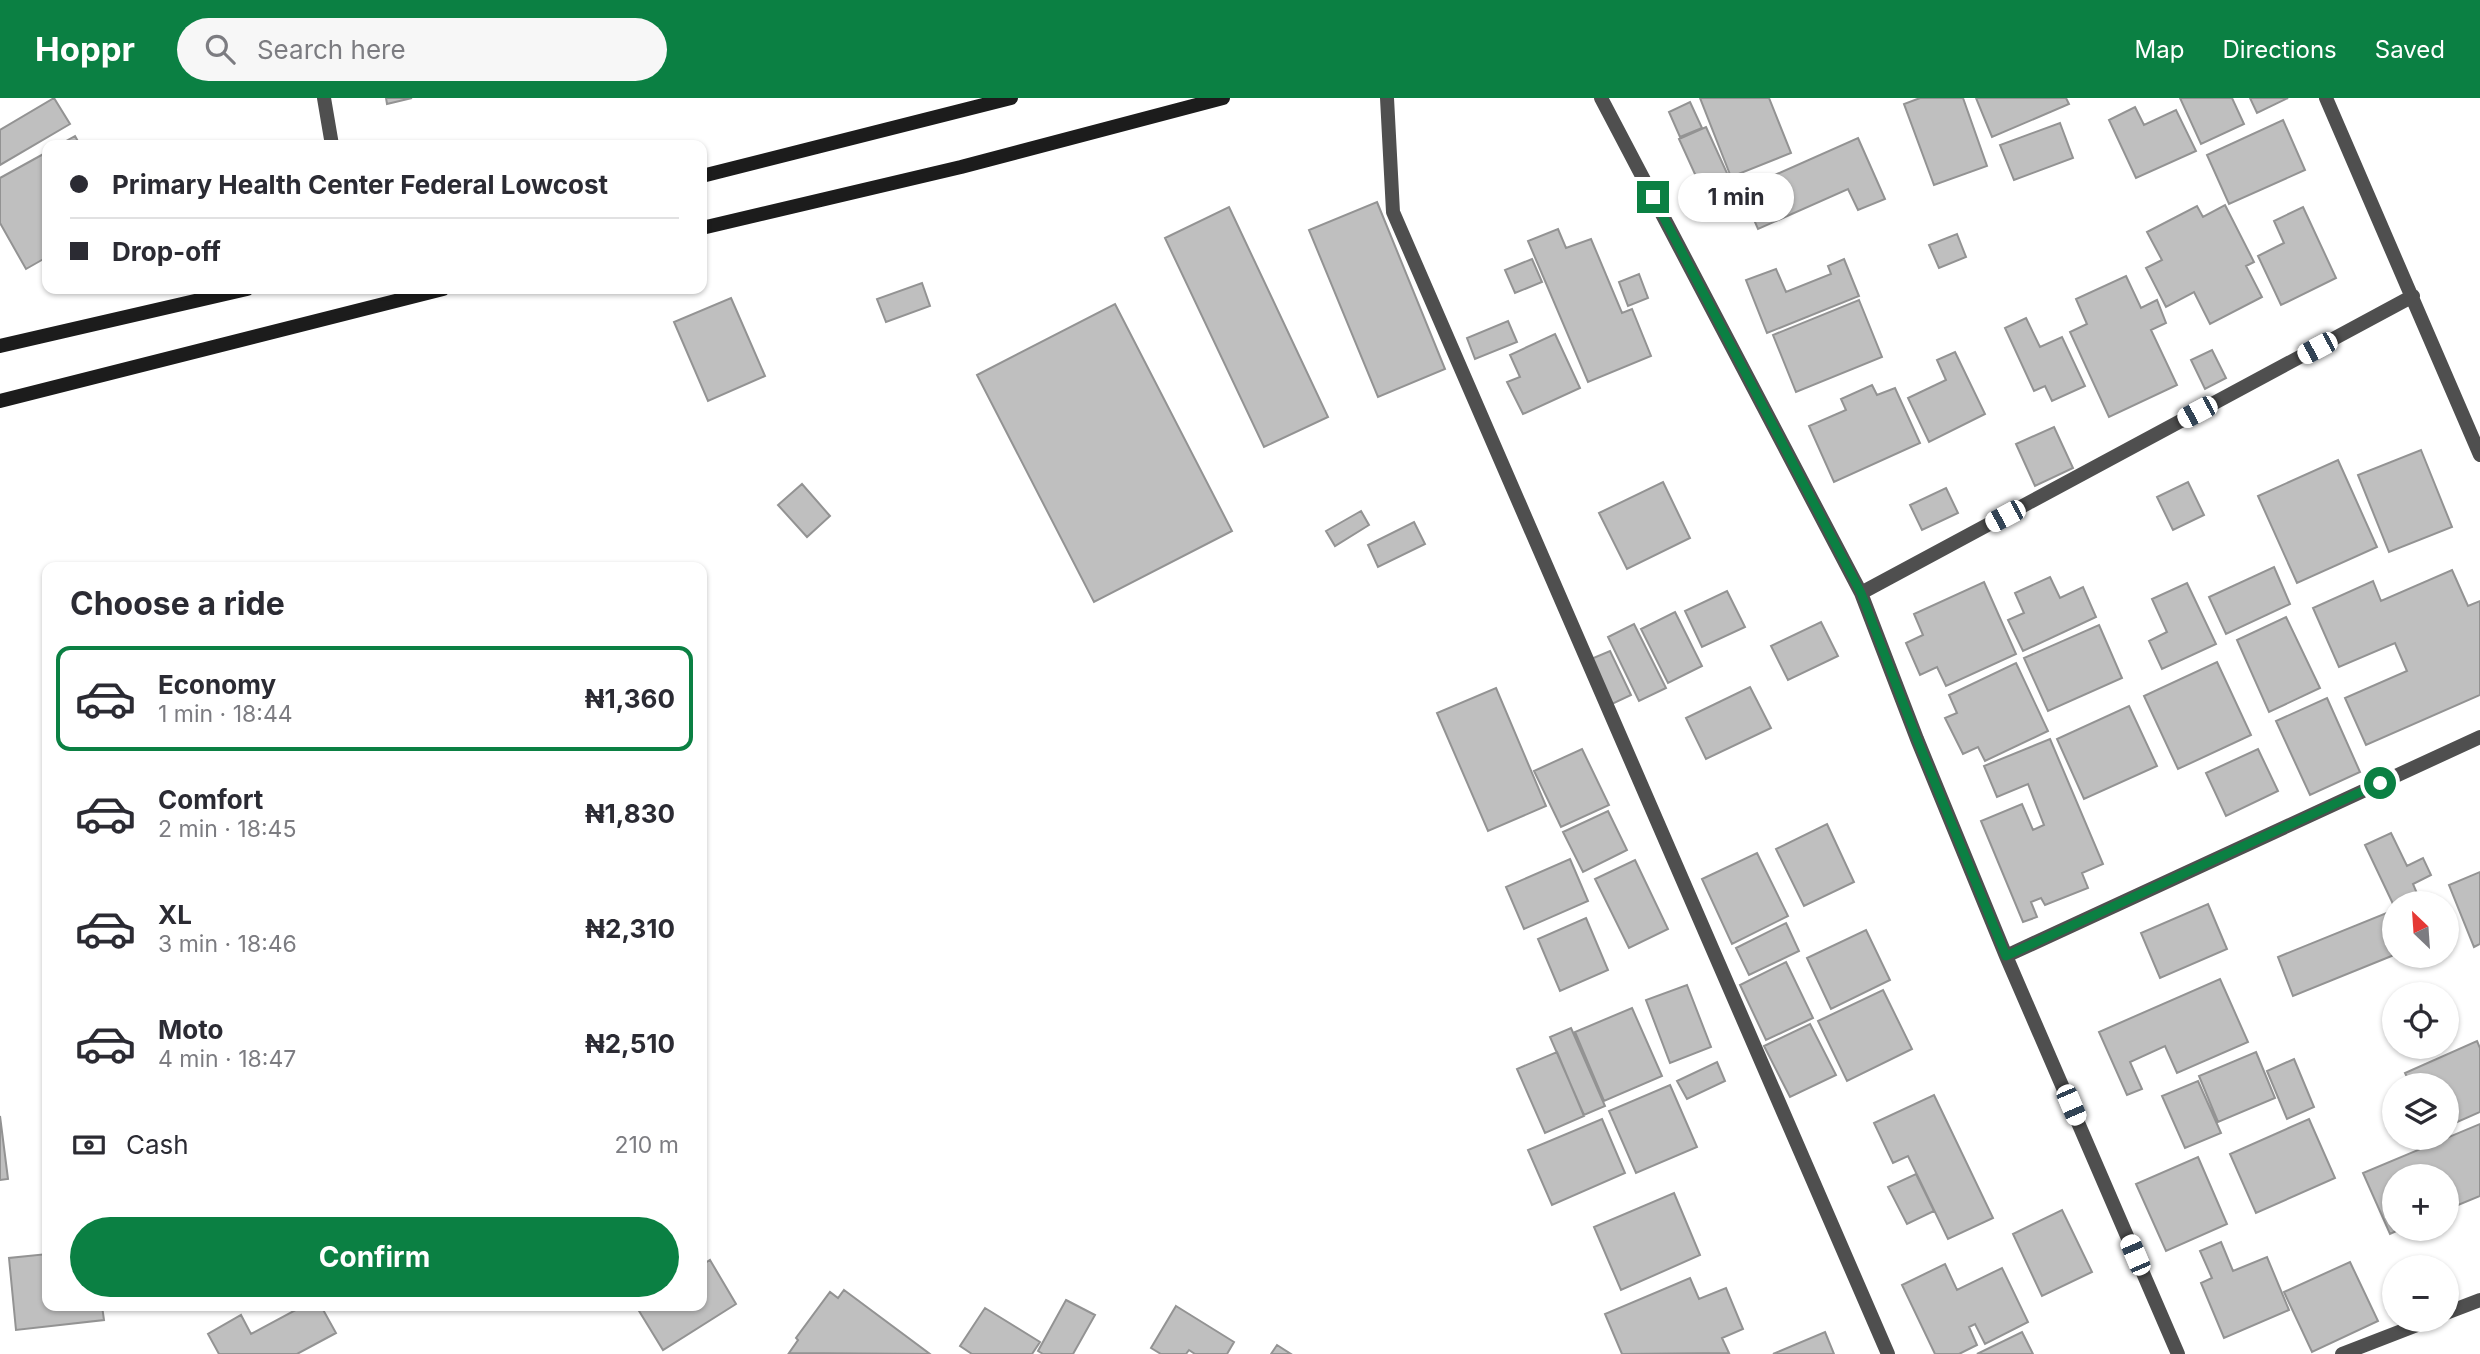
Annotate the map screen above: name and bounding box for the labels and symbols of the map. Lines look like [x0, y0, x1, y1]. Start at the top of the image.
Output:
callout: 1 min [1678, 172, 1793, 222]
route end [1637, 181, 1669, 213]
car [2294, 329, 2341, 367]
car [2174, 393, 2221, 431]
car [1982, 497, 2029, 535]
route start [2364, 767, 2396, 799]
north arrow [2382, 891, 2459, 968]
car [2054, 1082, 2089, 1128]
car [2118, 1232, 2153, 1278]

